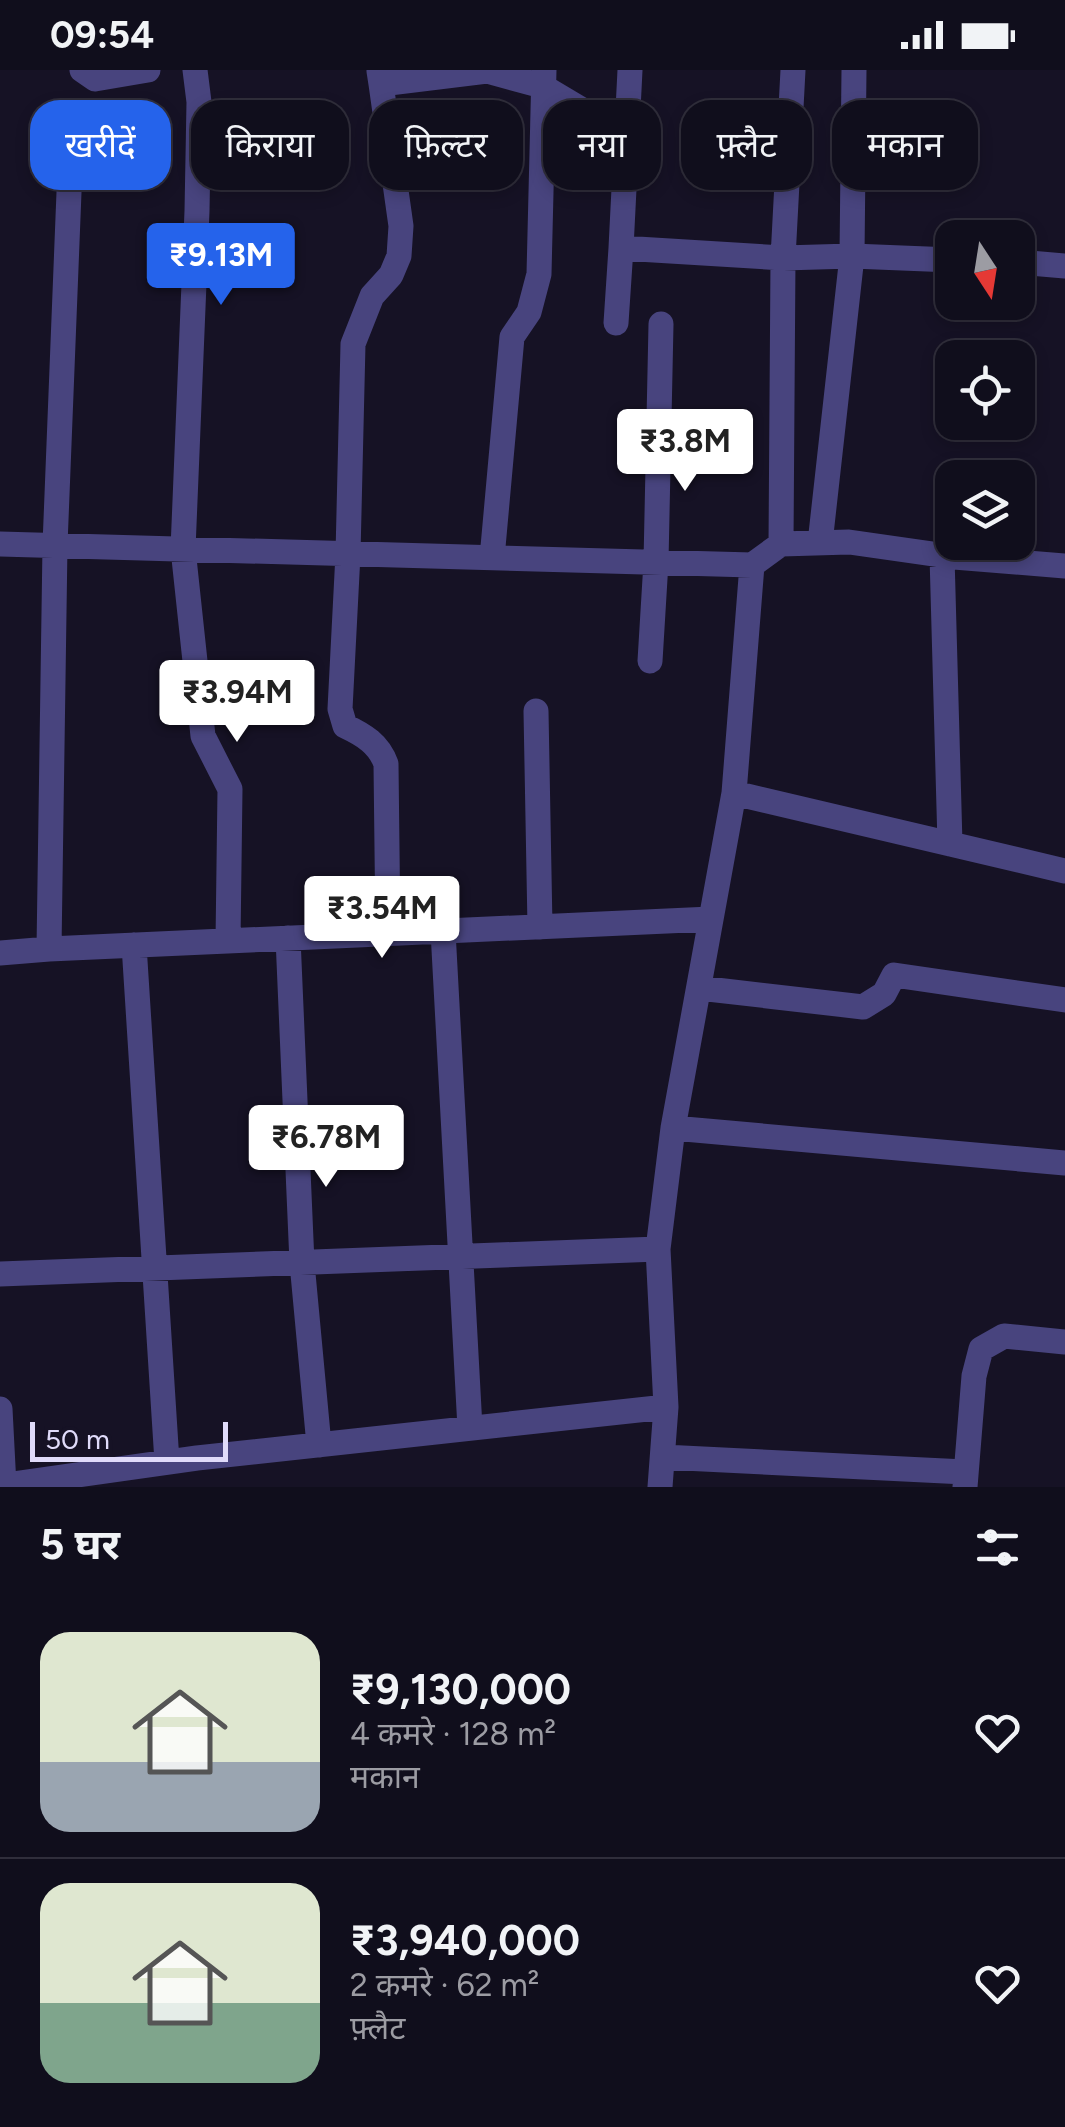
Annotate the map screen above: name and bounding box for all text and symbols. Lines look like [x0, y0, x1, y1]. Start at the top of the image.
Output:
text: 09:54 [50, 12, 154, 58]
chip: खरीदें [30, 100, 171, 190]
chip: किराया [191, 100, 349, 190]
chip: फ़िल्टर [369, 100, 523, 190]
chip: नया [543, 100, 661, 190]
chip: फ़्लैट [681, 100, 812, 190]
chip: मकान [832, 100, 978, 190]
north arrow [935, 220, 1035, 320]
map controls [935, 220, 1035, 560]
pin: ₹9.13M [140, 223, 302, 308]
text: ₹9.13M [169, 236, 273, 274]
button: locate [935, 340, 1035, 440]
pin: ₹3.8M [615, 409, 755, 494]
text: ₹3.8M [639, 422, 731, 460]
button: layers [935, 460, 1035, 560]
pin: ₹3.94M [156, 660, 318, 745]
text: ₹3.94M [181, 673, 293, 711]
pin: ₹3.54M [301, 876, 463, 961]
text: ₹3.54M [326, 889, 438, 927]
pin: ₹6.78M [245, 1105, 407, 1190]
text: ₹6.78M [271, 1118, 381, 1156]
scale bar [30, 1417, 228, 1462]
text: 50 m [45, 1422, 110, 1456]
text: 5 घर [40, 1519, 120, 1570]
icon: filters [970, 1520, 1025, 1575]
text: ₹9,130,000 [350, 1664, 571, 1715]
icon: home [120, 1672, 240, 1792]
icon: heart [970, 1705, 1025, 1760]
text: 4 कमरे · 128 m² [350, 1715, 556, 1753]
text: मकान [350, 1758, 420, 1796]
text: ₹3,940,000 [350, 1915, 580, 1966]
icon: home [120, 1923, 240, 2043]
icon: heart [970, 1956, 1025, 2011]
text: 2 कमरे · 62 m² [350, 1966, 539, 2004]
text: फ़्लैट [350, 2009, 405, 2047]

